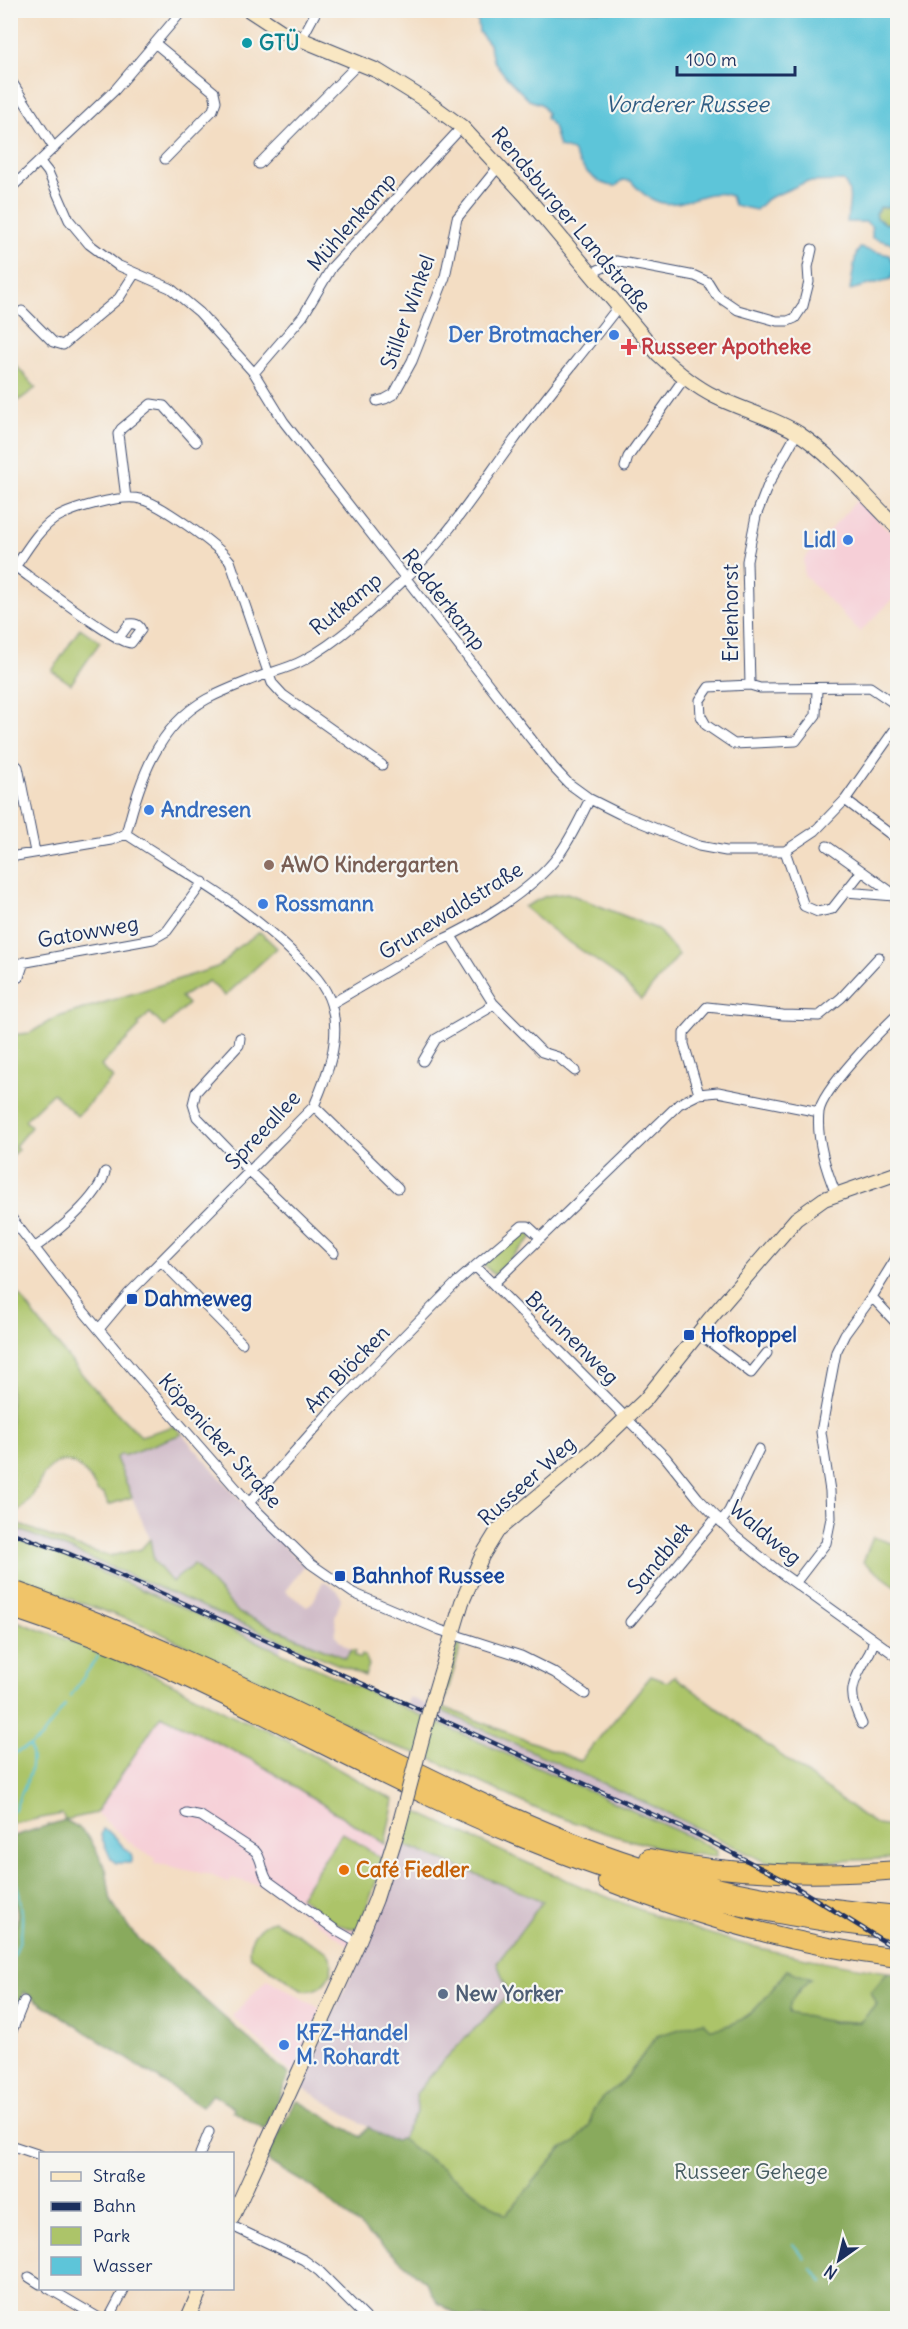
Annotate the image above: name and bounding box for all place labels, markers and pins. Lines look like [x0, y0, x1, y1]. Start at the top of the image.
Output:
place label: GTÜ [259, 28, 300, 56]
marker: GTÜ [240, 36, 254, 50]
place label: Der Brotmacher [448, 321, 602, 348]
marker: Der Brotmacher [607, 328, 621, 342]
place label: Russeer Apotheke [641, 333, 811, 360]
marker: Russeer Apotheke [622, 340, 636, 354]
place label: Lidl [803, 526, 836, 553]
marker: Lidl [841, 533, 855, 547]
place label: Andresen [161, 796, 251, 823]
marker: Andresen [142, 803, 156, 817]
place label: AWO Kindergarten [281, 851, 459, 878]
marker: AWO Kindergarten [262, 858, 276, 872]
place label: Rossmann [275, 890, 374, 917]
marker: Rossmann [256, 897, 270, 911]
place label: Dahmeweg [144, 1285, 252, 1312]
marker: Dahmeweg [125, 1292, 139, 1306]
place label: Hofkoppel [701, 1321, 797, 1348]
marker: Hofkoppel [682, 1328, 696, 1342]
place label: Bahnhof Russee [352, 1562, 505, 1589]
marker: Bahnhof Russee [333, 1569, 347, 1583]
place label: Café Fiedler [356, 1856, 470, 1883]
marker: Café Fiedler [337, 1863, 351, 1877]
place label: New Yorker [455, 1980, 564, 2007]
marker: New Yorker [436, 1987, 450, 2001]
place label: KFZ-Handel M. Rohardt [296, 2019, 408, 2070]
marker: KFZ-Handel M. Rohardt [277, 2038, 291, 2052]

